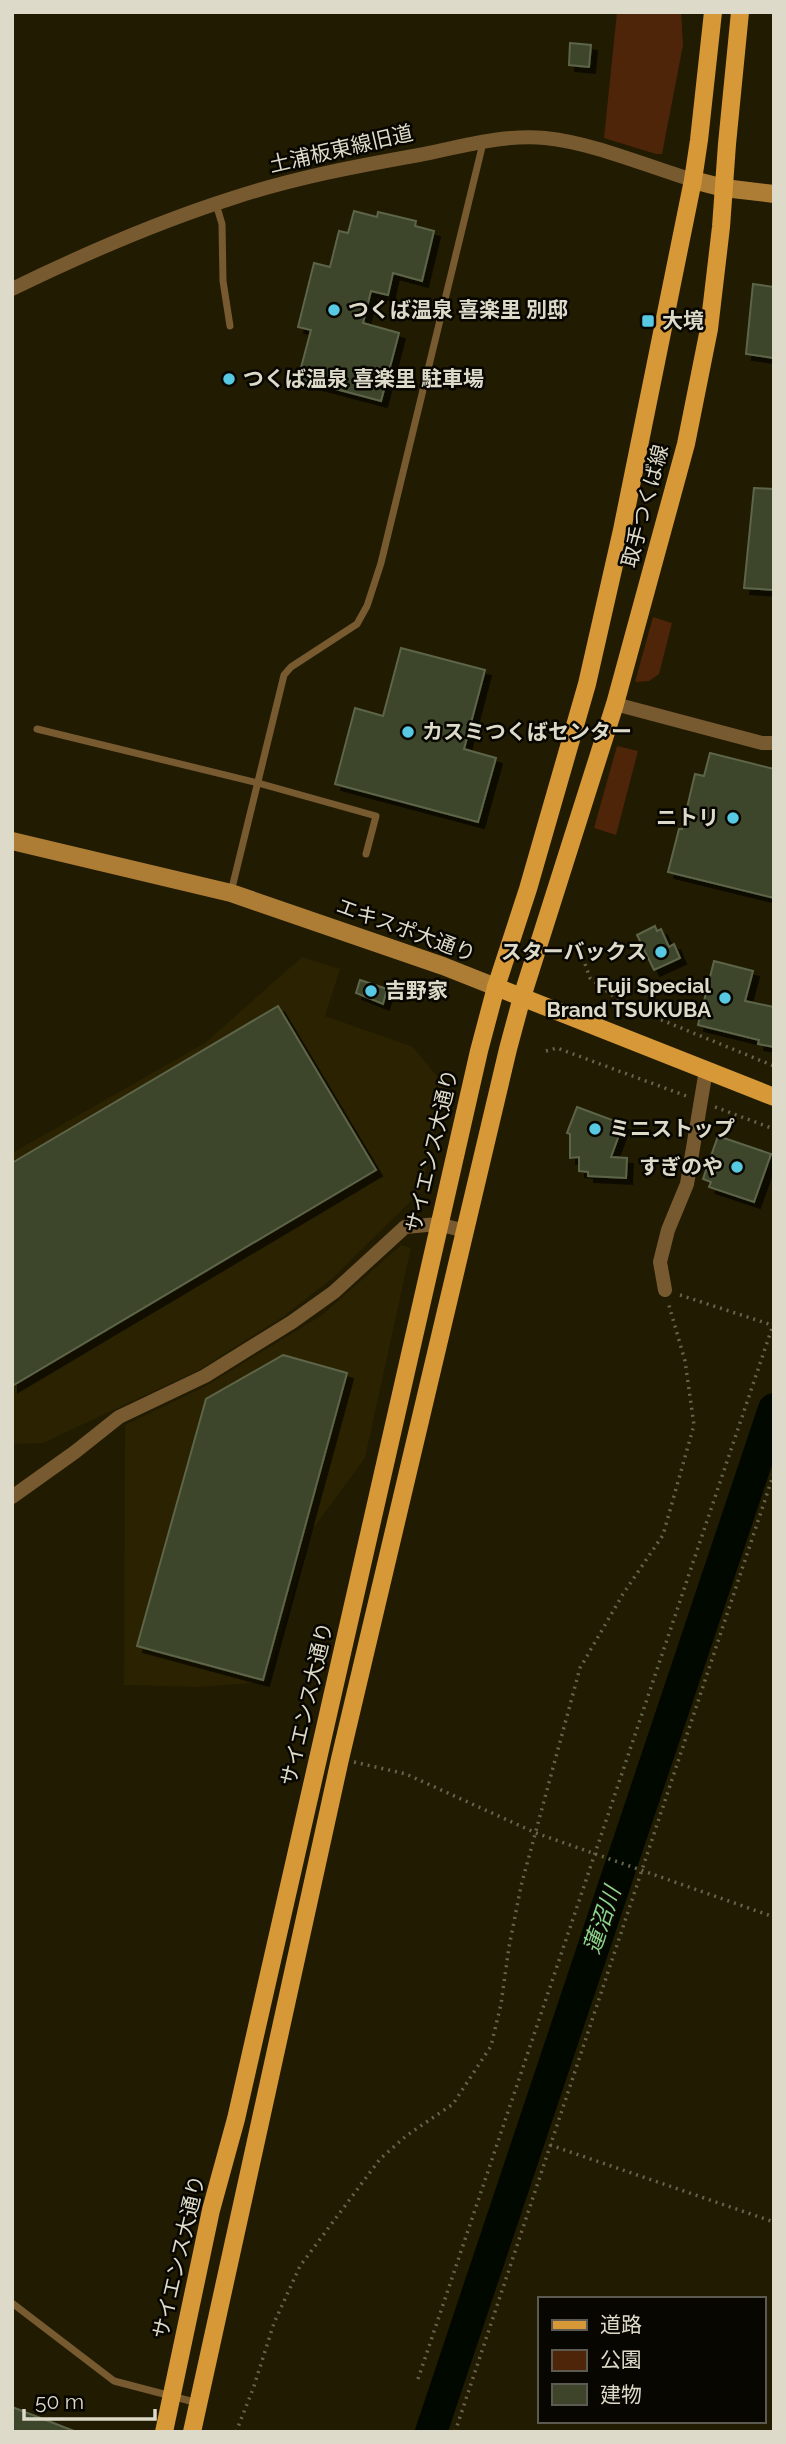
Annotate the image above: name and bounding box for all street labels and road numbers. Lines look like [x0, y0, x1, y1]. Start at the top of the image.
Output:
street label: 土浦板東線旧道 [266, 120, 415, 177]
street label: 取手つくば線 [616, 442, 673, 570]
street label: エキスポ大通り [333, 893, 479, 966]
street label: サイエンス大通り [401, 1067, 463, 1235]
street label: サイエンス大通り [276, 1620, 338, 1788]
street label: サイエンス大通り [148, 2173, 210, 2341]

